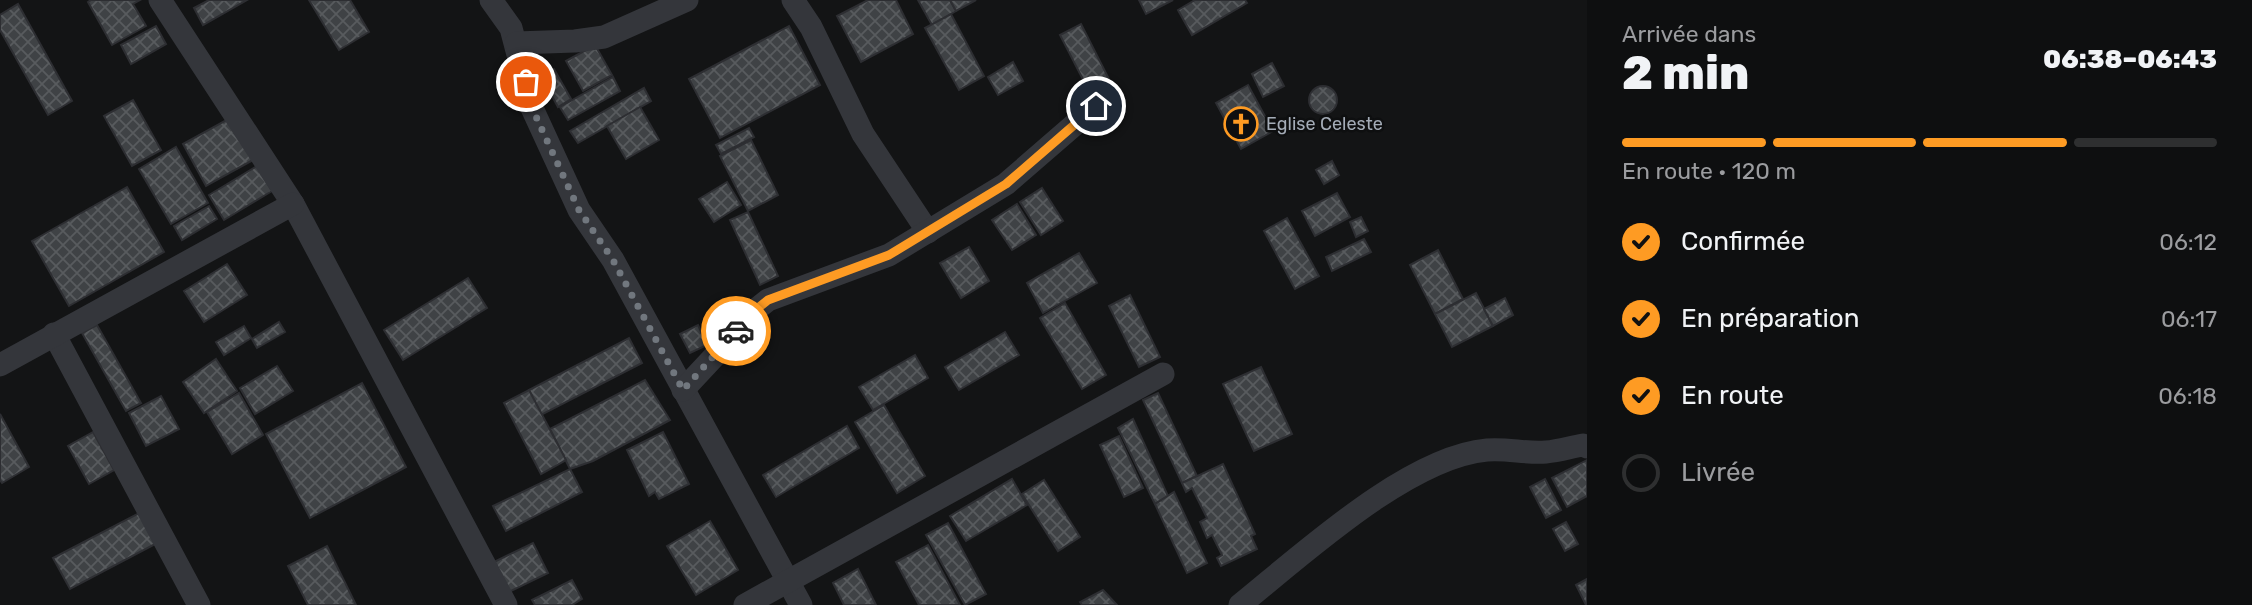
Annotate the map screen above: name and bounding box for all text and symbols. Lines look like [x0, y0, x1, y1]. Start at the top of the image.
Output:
text: Arrivée dans [1622, 20, 1756, 48]
text: 06:38–06:43 [2043, 44, 2217, 75]
text: 2 min [1622, 46, 1749, 101]
pin [496, 52, 556, 112]
icon: bag [507, 63, 545, 101]
pin [1066, 76, 1126, 136]
icon: home [1077, 87, 1115, 125]
church icon: Eglise Celeste [1222, 105, 1260, 143]
place label: Eglise Celeste [1266, 113, 1383, 135]
text: En route · 120 m [1622, 157, 1796, 185]
icon: check [1622, 223, 1660, 261]
text: Confirmée [1681, 226, 1805, 257]
text: 06:12 [2159, 228, 2217, 256]
courier [701, 296, 771, 366]
icon: check [1622, 300, 1660, 338]
text: En préparation [1681, 303, 1859, 334]
text: 06:17 [2161, 305, 2217, 333]
icon: car [717, 312, 755, 350]
icon: check [1622, 377, 1660, 415]
text: En route [1681, 380, 1784, 411]
text: 06:18 [2158, 382, 2217, 410]
text: Livrée [1681, 457, 1755, 488]

